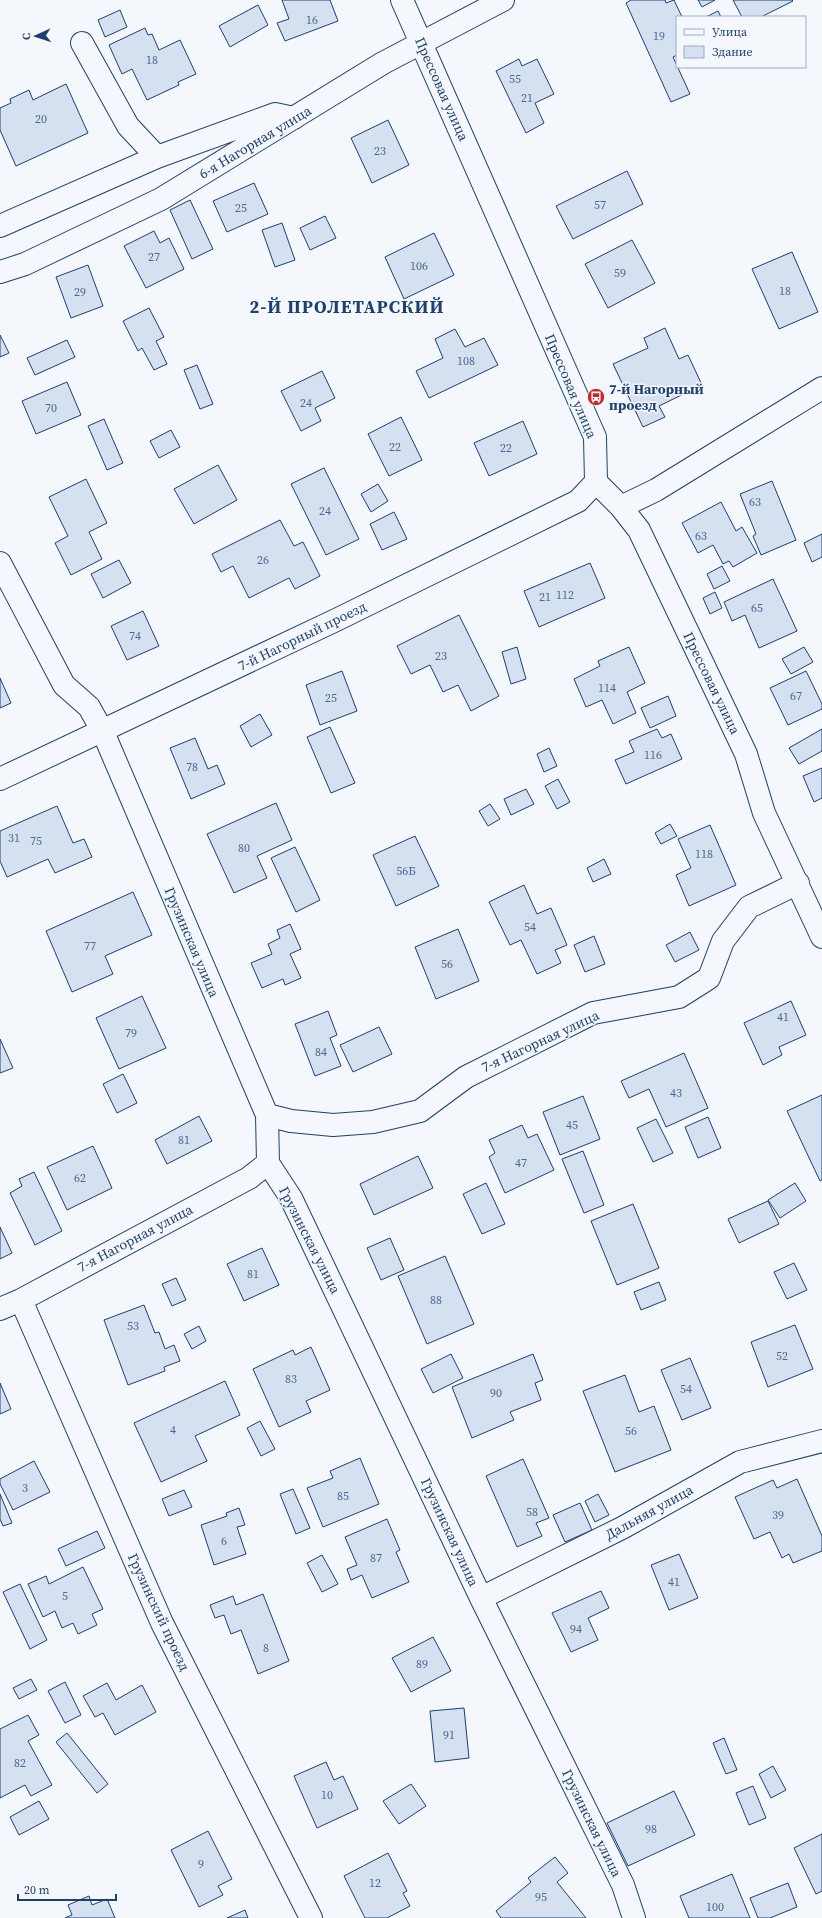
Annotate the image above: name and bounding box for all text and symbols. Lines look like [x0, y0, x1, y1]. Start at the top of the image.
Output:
house number: 16 [306, 12, 318, 28]
north arrow [16, 16, 56, 56]
legend [676, 16, 806, 68]
text: Улица [712, 24, 748, 40]
house number: 19 [653, 28, 665, 44]
text: С [19, 33, 34, 40]
street label: Прессовая улица [410, 34, 474, 145]
text: Здание [712, 44, 753, 60]
house number: 18 [146, 52, 158, 68]
house number: 55 [509, 71, 521, 87]
house number: 21 [521, 90, 533, 106]
street label: 6-я Нагорная улица [195, 100, 316, 184]
house number: 20 [35, 111, 47, 127]
house number: 23 [374, 143, 386, 159]
house number: 57 [594, 197, 606, 213]
house number: 25 [235, 200, 247, 216]
house number: 27 [148, 249, 160, 265]
house number: 106 [410, 258, 428, 274]
house number: 59 [614, 265, 626, 281]
house number: 18 [779, 283, 791, 299]
house number: 29 [74, 284, 86, 300]
district label: 2-Й ПРОЛЕТАРСКИЙ [250, 294, 445, 319]
street label: Прессовая улица [540, 331, 602, 442]
house number: 108 [457, 353, 475, 369]
place label: 7-й Нагорный проезд [609, 379, 704, 415]
bus stop icon: 7-й Нагорный проезд [586, 387, 606, 407]
house number: 24 [300, 395, 312, 411]
house number: 70 [45, 400, 57, 416]
house number: 22 [389, 439, 401, 455]
house number: 22 [500, 440, 512, 456]
house number: 63 [749, 494, 761, 510]
house number: 24 [319, 503, 331, 519]
house number: 63 [695, 528, 707, 544]
house number: 26 [257, 552, 269, 568]
house number: 112 [556, 587, 574, 603]
house number: 21 [539, 589, 551, 605]
street label: 7-й Нагорный проезд [234, 596, 370, 676]
house number: 65 [751, 600, 763, 616]
house number: 74 [129, 628, 141, 644]
street label: Прессовая улица [679, 628, 746, 738]
house number: 23 [435, 648, 447, 664]
house number: 114 [598, 680, 616, 696]
house number: 67 [790, 688, 802, 704]
house number: 25 [325, 690, 337, 706]
house number: 116 [644, 747, 662, 763]
house number: 78 [186, 759, 198, 775]
house number: 31 [8, 830, 20, 846]
house number: 75 [30, 833, 42, 849]
house number: 80 [238, 840, 250, 856]
house number: 118 [695, 846, 713, 862]
house number: 56Б [396, 863, 416, 879]
street label: Грузинская улица [160, 884, 225, 1001]
house number: 54 [524, 919, 536, 935]
house number: 77 [84, 938, 96, 954]
house number: 56 [441, 956, 453, 972]
street label: 7-я Нагорная улица [478, 1005, 603, 1077]
house number: 41 [777, 1009, 789, 1025]
house number: 79 [125, 1025, 137, 1041]
house number: 84 [315, 1044, 327, 1060]
house number: 43 [670, 1085, 682, 1101]
house number: 45 [566, 1117, 578, 1133]
house number: 81 [178, 1132, 190, 1148]
house number: 47 [515, 1155, 527, 1171]
house number: 62 [74, 1170, 86, 1186]
street label: Грузинская улица [274, 1183, 346, 1298]
street label: 7-я Нагорная улица [74, 1199, 197, 1277]
house number: 81 [247, 1266, 259, 1282]
house number: 88 [430, 1292, 442, 1308]
house number: 53 [127, 1318, 139, 1334]
house number: 52 [776, 1348, 788, 1364]
house number: 83 [285, 1371, 297, 1387]
house number: 54 [680, 1381, 692, 1397]
house number: 90 [490, 1385, 502, 1401]
house number: 4 [170, 1422, 176, 1438]
house number: 56 [625, 1423, 637, 1439]
street label: Грузинская улица [416, 1474, 484, 1590]
street label: Дальняя улица [601, 1479, 698, 1545]
house number: 3 [22, 1480, 28, 1496]
house number: 85 [337, 1488, 349, 1504]
house number: 58 [526, 1504, 538, 1520]
house number: 39 [772, 1507, 784, 1523]
house number: 6 [221, 1533, 227, 1549]
street label: Грузинский проезд [123, 1550, 195, 1674]
house number: 87 [370, 1550, 382, 1566]
house number: 41 [668, 1574, 680, 1590]
house number: 5 [62, 1588, 68, 1604]
house number: 94 [570, 1621, 582, 1637]
house number: 8 [263, 1640, 269, 1656]
house number: 89 [416, 1656, 428, 1672]
house number: 91 [443, 1727, 455, 1743]
house number: 82 [14, 1755, 26, 1771]
street label: Грузинская улица [557, 1766, 627, 1881]
house number: 10 [321, 1787, 333, 1803]
house number: 98 [645, 1821, 657, 1837]
house number: 9 [198, 1856, 204, 1872]
house number: 12 [369, 1875, 381, 1891]
scale bar [18, 1876, 116, 1902]
text: 20 m [24, 1882, 50, 1898]
house number: 95 [535, 1889, 547, 1905]
house number: 100 [706, 1899, 724, 1915]

